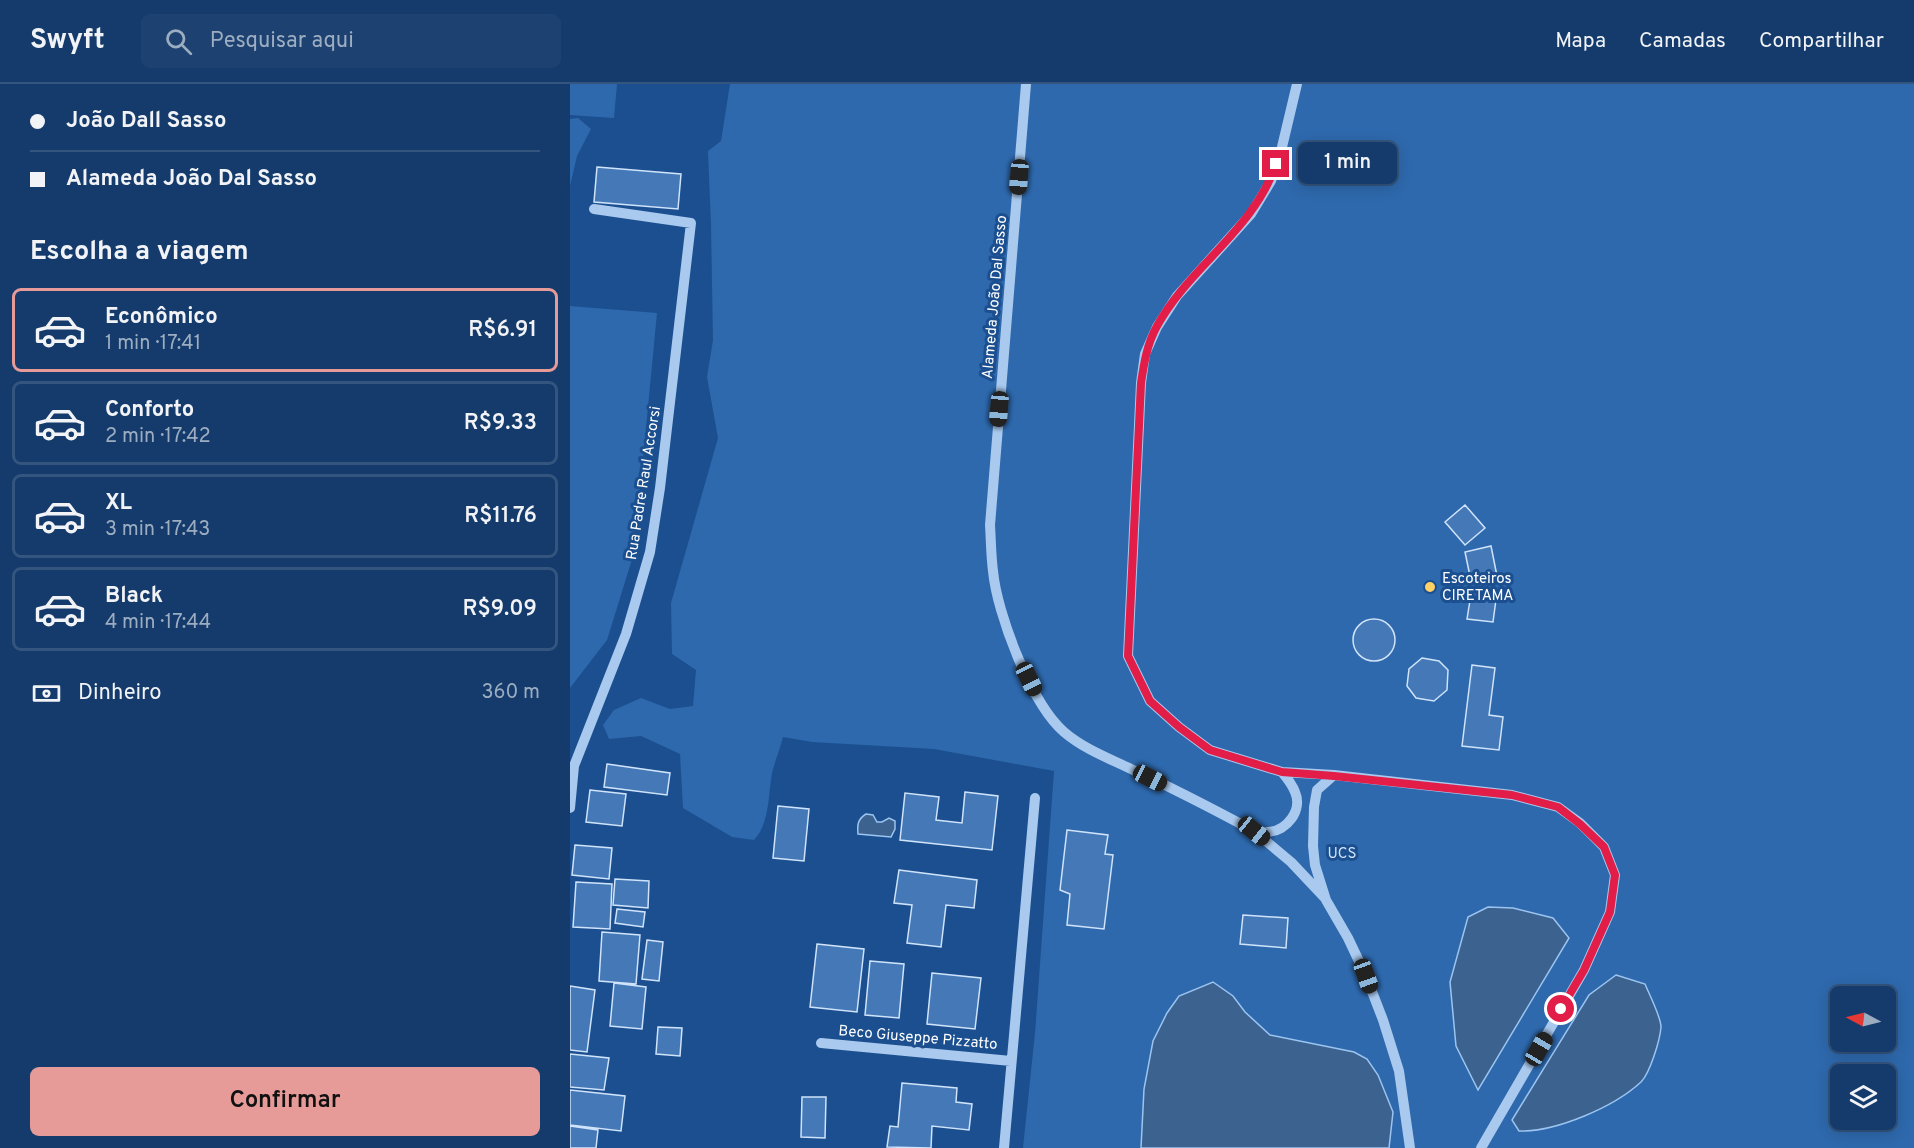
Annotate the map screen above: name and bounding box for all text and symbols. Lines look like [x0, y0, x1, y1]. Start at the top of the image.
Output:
search box [141, 14, 561, 68]
text: Swyft [30, 23, 105, 59]
icon: search [162, 25, 195, 58]
text: Pesquisar aqui [210, 28, 354, 55]
text: Mapa [1555, 28, 1606, 55]
text: Camadas [1639, 28, 1726, 55]
text: Compartilhar [1759, 28, 1884, 55]
text: João Dall Sasso [66, 108, 226, 135]
callout: 1 min [1297, 143, 1396, 185]
route end [1262, 150, 1289, 177]
text: 1 min [1324, 150, 1371, 176]
car [1008, 158, 1030, 196]
text: Alameda João Dal Sasso [66, 166, 317, 193]
street label: Alameda João Dal Sasso [979, 215, 1012, 380]
text: Escolha a viagem [30, 235, 249, 269]
icon: car [33, 303, 87, 357]
text: Econômico [105, 304, 218, 331]
text: R$6.91 [468, 317, 537, 344]
text: 1 min · 17:41 [105, 331, 201, 357]
car [988, 390, 1010, 428]
icon: car [33, 396, 87, 450]
text: Conforto [105, 397, 194, 424]
street label: Rua Padre Raul Accorsi [623, 405, 666, 562]
text: R$9.33 [464, 410, 537, 437]
text: 2 min · 17:42 [105, 424, 211, 450]
icon: car [33, 489, 87, 543]
text: XL [105, 490, 132, 517]
text: R$11.76 [464, 503, 537, 530]
text: 3 min · 17:43 [105, 517, 210, 543]
place label: Escoteiros CIRETAMA [1442, 570, 1514, 606]
marker: Escoteiros CIRETAMA [1423, 580, 1437, 594]
icon: car [33, 582, 87, 636]
text: Black [105, 583, 163, 610]
text: R$9.09 [462, 596, 537, 623]
text: 4 min · 17:44 [105, 610, 211, 636]
car [1013, 659, 1045, 699]
icon: cash [30, 677, 63, 710]
text: Dinheiro [78, 680, 161, 707]
text: 360 m [482, 680, 540, 706]
car [1130, 762, 1170, 794]
car [1234, 813, 1274, 849]
park label: UCS [1328, 845, 1356, 864]
car [1351, 956, 1381, 996]
north arrow [1830, 986, 1896, 1052]
map controls [1830, 986, 1896, 1130]
route start [1547, 995, 1574, 1022]
street label: Beco Giuseppe Pizzatto [838, 1022, 998, 1055]
car [1522, 1029, 1556, 1069]
button: layers [1830, 1064, 1896, 1130]
button: Confirmar [30, 1067, 540, 1136]

